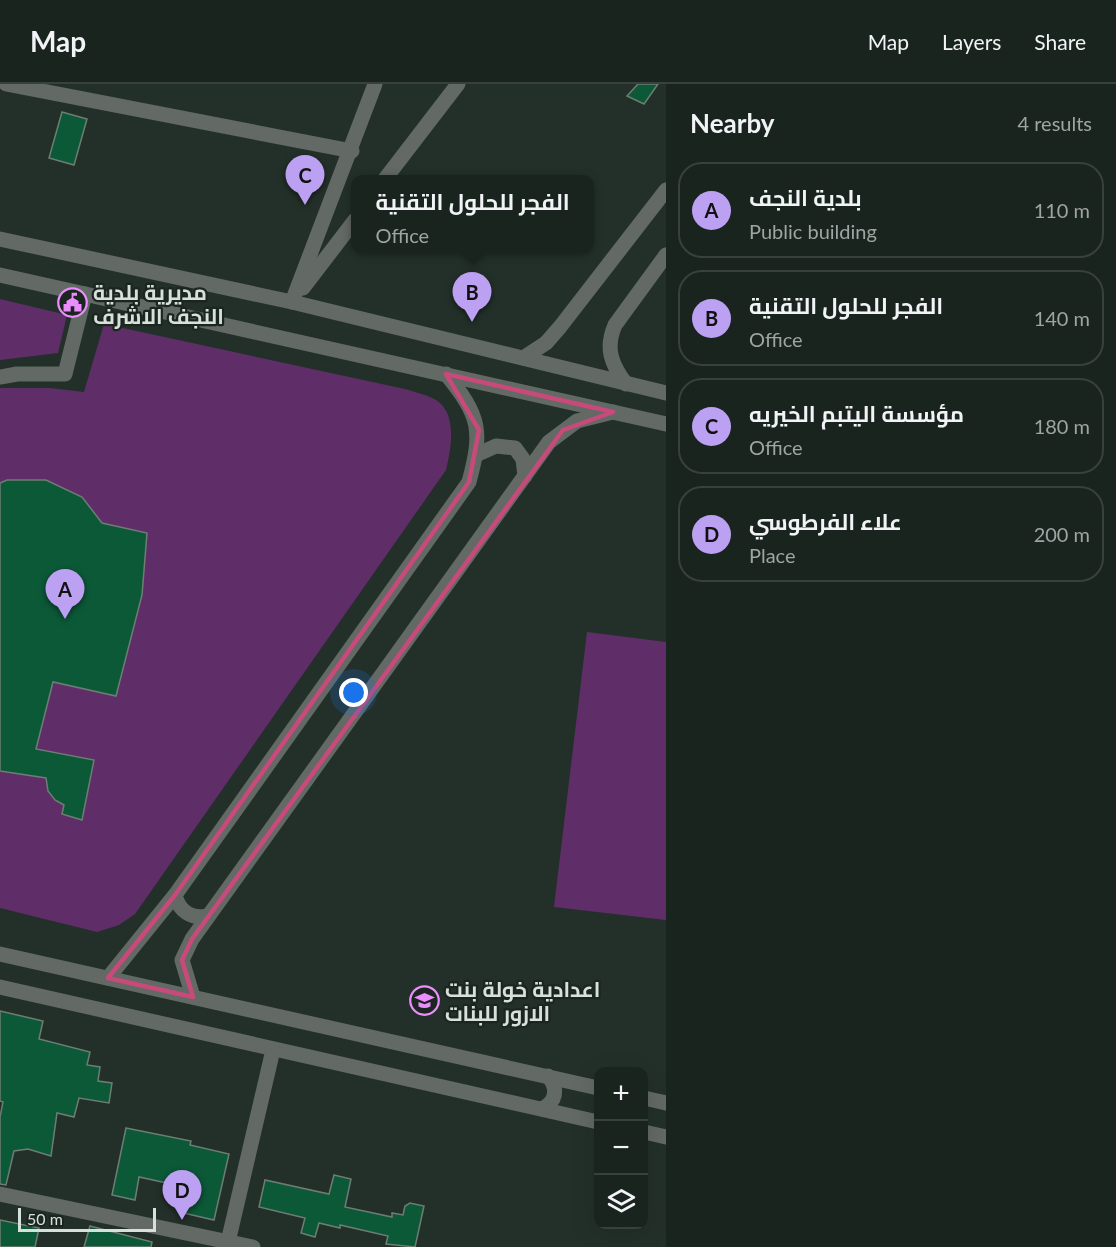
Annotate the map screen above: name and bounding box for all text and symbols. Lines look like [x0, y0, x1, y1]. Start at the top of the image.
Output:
text: Map [30, 24, 86, 58]
text: Map [868, 29, 909, 54]
text: Layers [942, 29, 1001, 54]
text: Share [1034, 29, 1086, 54]
text: Nearby [690, 107, 775, 139]
text: 4 results [1017, 111, 1092, 135]
pin: C [286, 156, 324, 205]
popup [351, 175, 594, 253]
text: بلدية النجف [749, 184, 862, 211]
text: الفجر للحلول التقنية [375, 188, 570, 215]
text: A [705, 198, 718, 222]
text: 110 m [1034, 198, 1090, 222]
text: Public building [749, 219, 877, 243]
text: Office [375, 223, 429, 247]
pin: B [452, 272, 492, 322]
place label: مديرية بلدية النجف الاشرف [93, 279, 224, 329]
public building icon: مديرية بلدية النجف الاشرف [56, 287, 88, 319]
text: الفجر للحلول التقنية [749, 292, 943, 319]
text: B [705, 306, 718, 330]
text: 140 m [1034, 306, 1090, 330]
text: Office [749, 327, 803, 351]
text: مؤسسة اليتبم الخيريه [749, 400, 964, 427]
text: C [705, 414, 718, 438]
text: 180 m [1034, 414, 1090, 438]
text: Office [749, 435, 803, 459]
text: علاء الفرطوسي [749, 508, 902, 535]
text: D [704, 522, 719, 546]
text: 200 m [1034, 522, 1090, 546]
text: Place [749, 543, 796, 567]
pin: A [46, 570, 84, 619]
your location [339, 678, 368, 707]
place label: اعدادية خولة بنت الازور للبنات [445, 976, 600, 1027]
school or university icon: اعدادية خولة بنت الازور للبنات [408, 984, 440, 1016]
map controls [594, 1067, 648, 1229]
button: + [594, 1067, 648, 1121]
button: − [594, 1121, 648, 1175]
pin: D [162, 1170, 201, 1220]
button: layers [594, 1175, 648, 1229]
scale bar [18, 1205, 156, 1232]
text: 50 m [27, 1209, 63, 1228]

